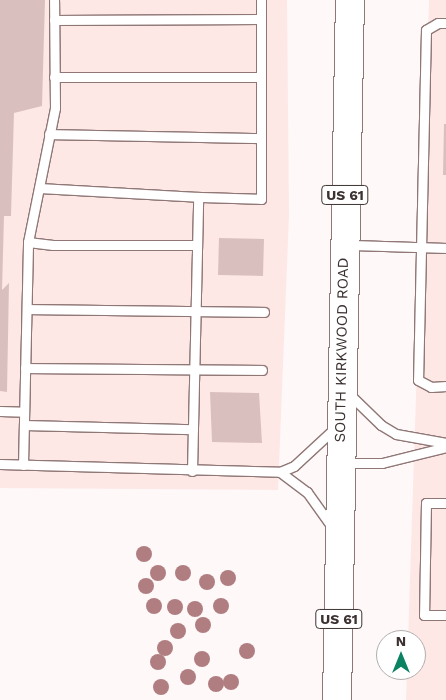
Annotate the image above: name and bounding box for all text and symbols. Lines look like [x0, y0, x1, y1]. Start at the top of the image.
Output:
road number: US 61 [321, 184, 369, 206]
street label: SOUTH KIRKWOOD ROAD [331, 257, 353, 443]
road number: US 61 [315, 608, 363, 630]
north arrow [376, 630, 426, 680]
text: N [396, 633, 406, 649]

